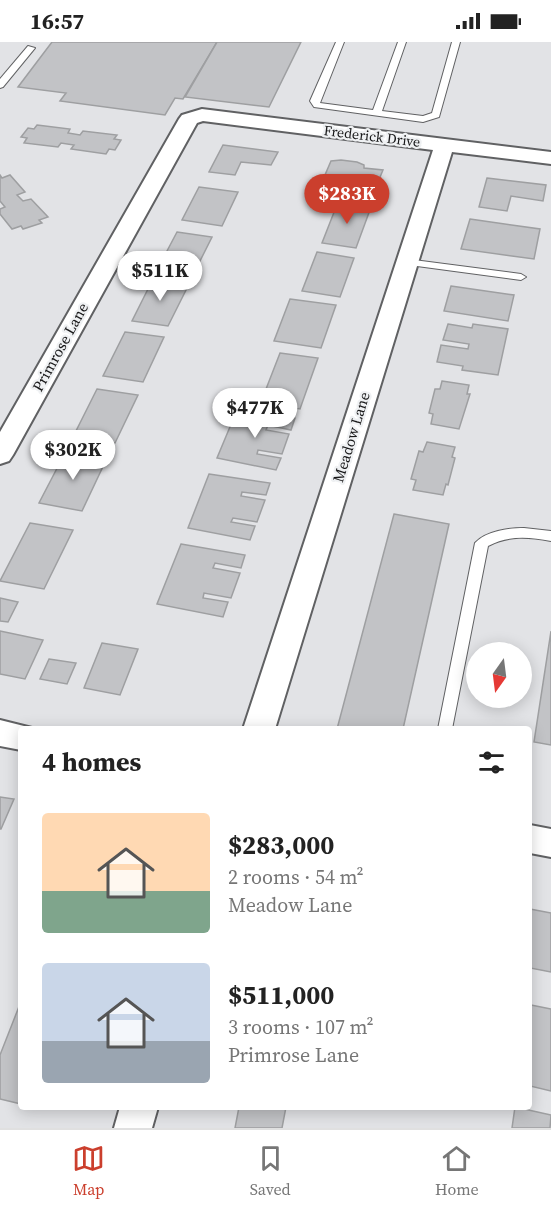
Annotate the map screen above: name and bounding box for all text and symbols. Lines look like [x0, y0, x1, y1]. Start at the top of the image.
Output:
text: 16:57 [30, 6, 84, 36]
street label: Frederick Drive [323, 120, 421, 152]
pin: $283K [305, 174, 389, 225]
text: $283K [318, 179, 376, 207]
pin: $511K [118, 251, 202, 302]
text: $511K [131, 256, 189, 284]
street label: Primrose Lane [27, 299, 93, 395]
pin: $477K [213, 388, 297, 439]
street label: Meadow Lane [327, 389, 375, 485]
text: $477K [226, 393, 284, 421]
pin: $302K [31, 430, 115, 481]
text: $302K [44, 435, 102, 463]
north arrow [466, 642, 532, 708]
map controls [466, 642, 532, 708]
text: 4 homes [42, 744, 141, 780]
icon: filters [475, 746, 508, 779]
text: $283,000 [228, 827, 334, 863]
icon: home [90, 837, 162, 909]
text: 2 rooms · 54 m² [228, 863, 364, 891]
text: Meadow Lane [228, 891, 352, 919]
text: $511,000 [228, 977, 334, 1013]
icon: home [90, 987, 162, 1059]
text: 3 rooms · 107 m² [228, 1013, 374, 1041]
text: Primrose Lane [228, 1041, 359, 1069]
tab: Map [72, 1142, 105, 1200]
tab: Saved [250, 1142, 291, 1200]
tab: Home [435, 1142, 479, 1200]

